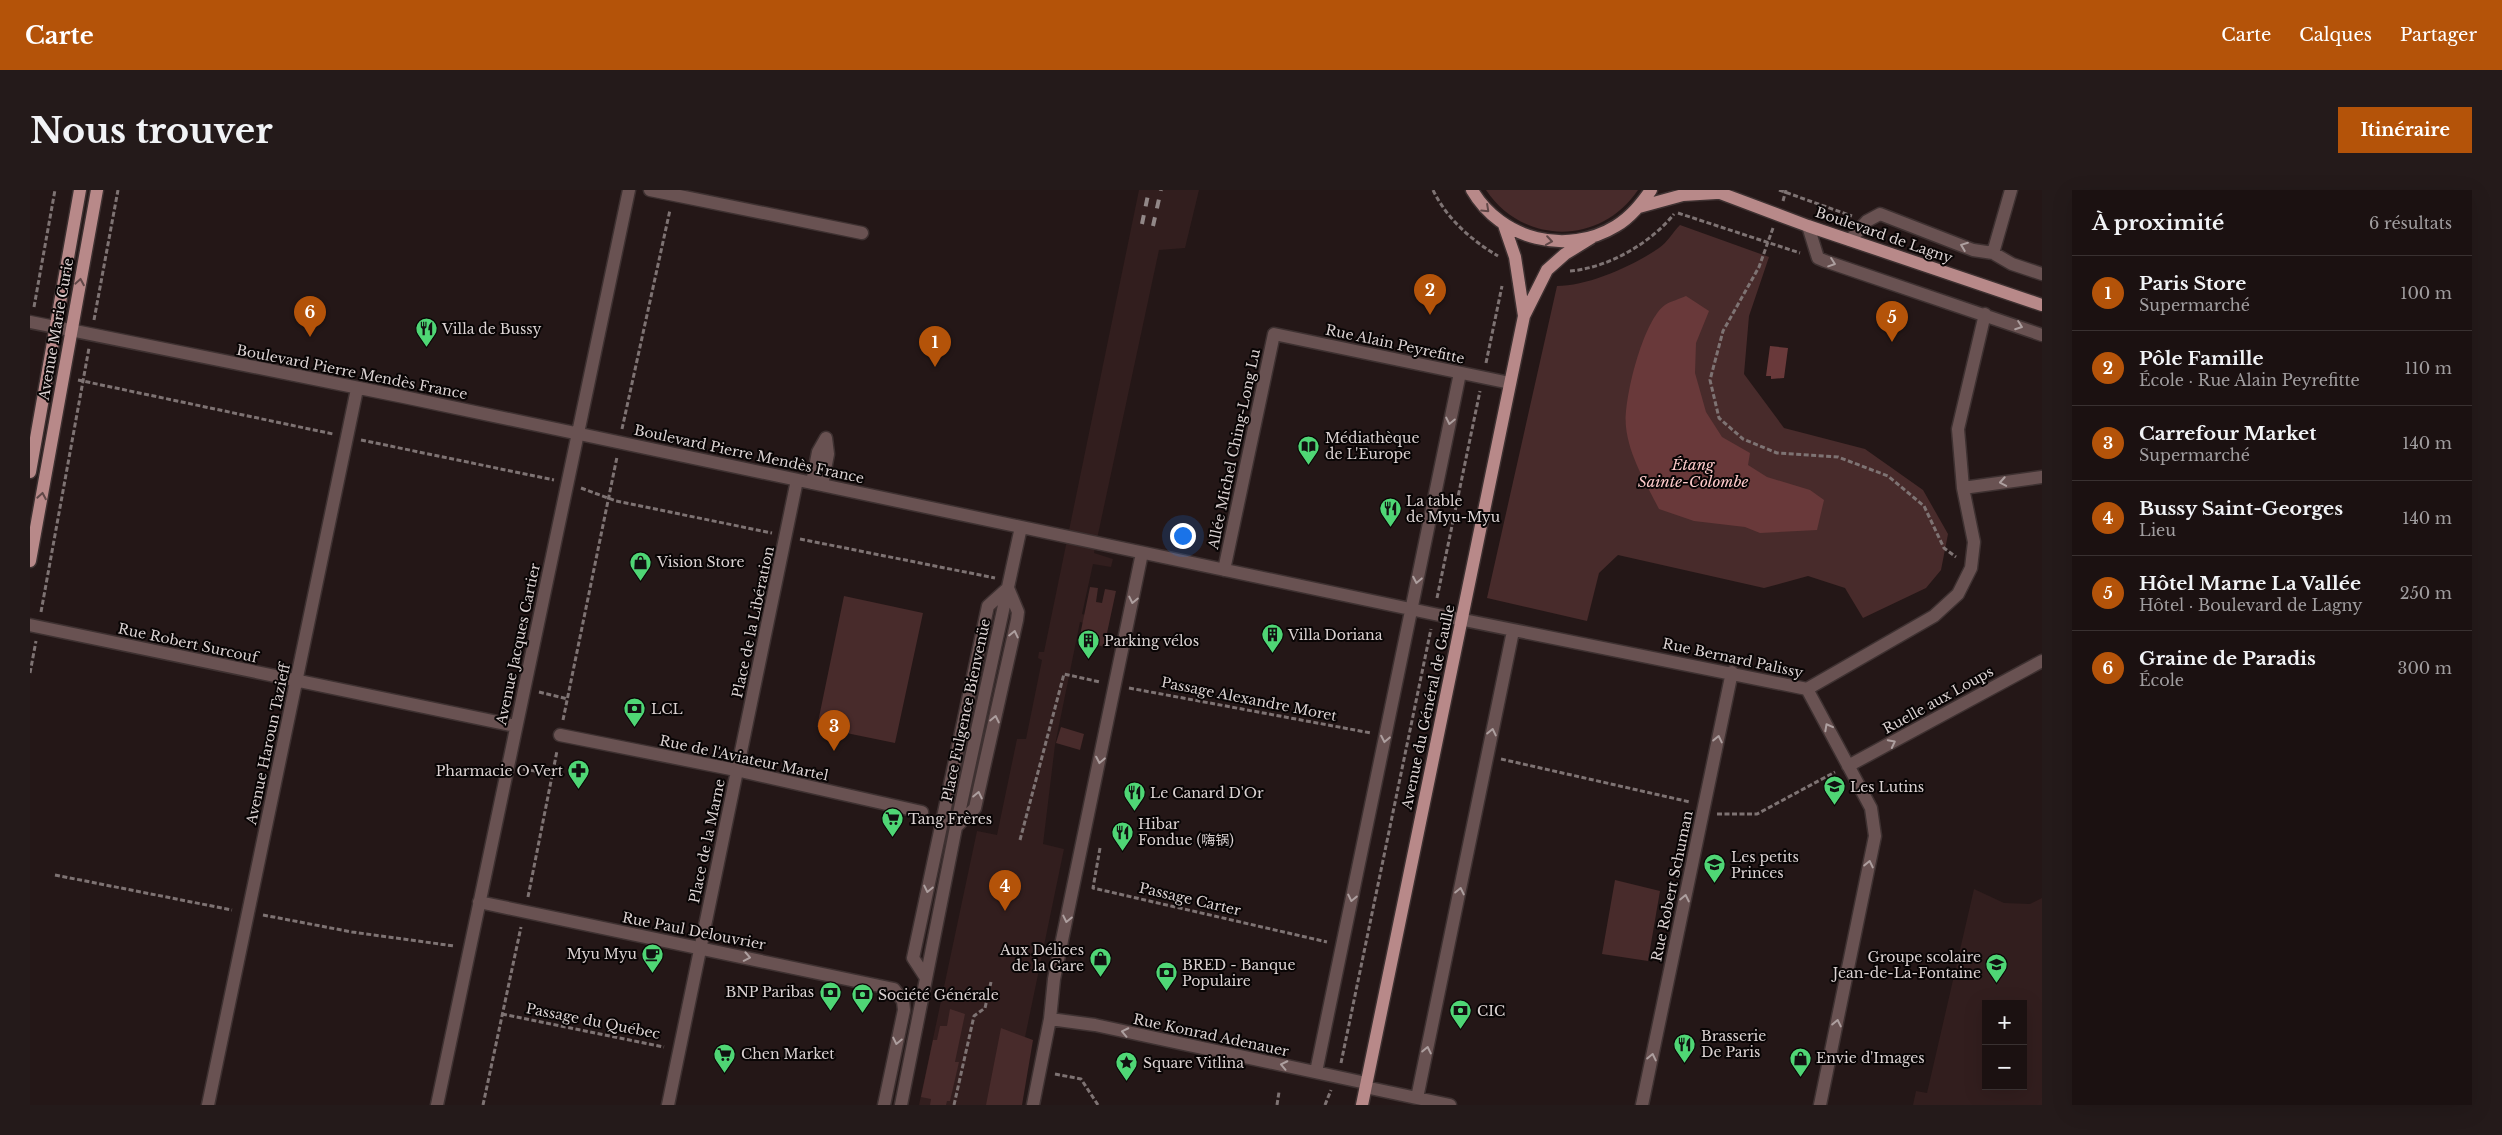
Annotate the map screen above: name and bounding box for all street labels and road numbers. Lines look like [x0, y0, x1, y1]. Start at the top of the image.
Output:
street label: Boulevard de Lagny [1813, 203, 1955, 267]
street label: Avenue Marie Curie [34, 257, 77, 402]
street label: Rue Alain Peyrefitte [1324, 320, 1466, 368]
street label: Boulevard Pierre Mendès France [235, 341, 469, 403]
street label: Allée Michel Ching-Long Lu [1204, 347, 1264, 552]
street label: Boulevard Pierre Mendès France [632, 421, 866, 487]
street label: Place de la Libération [728, 544, 778, 699]
street label: Avenue Jacques Cartier [492, 561, 544, 728]
street label: Avenue du Général de Gaulle [1397, 603, 1459, 812]
street label: Place Fulgence Bienvenüe [938, 617, 994, 803]
street label: Rue Robert Surcouf [116, 619, 262, 667]
street label: Rue Bernard Palissy [1661, 634, 1805, 682]
street label: Avenue Haroun Tazieff [242, 660, 294, 827]
street label: Ruelle aux Loups [1880, 662, 1996, 738]
street label: Passage Alexandre Moret [1160, 673, 1339, 725]
street label: Rue de l'Aviateur Martel [658, 731, 831, 785]
street label: Place de la Marne [685, 777, 729, 905]
street label: Rue Robert Schuman [1647, 809, 1697, 963]
street label: Passage Carter [1137, 879, 1243, 920]
street label: Rue Paul Delouvrier [621, 908, 768, 954]
street label: Passage du Québec [524, 999, 662, 1043]
street label: Rue Konrad Adenauer [1132, 1010, 1291, 1060]

